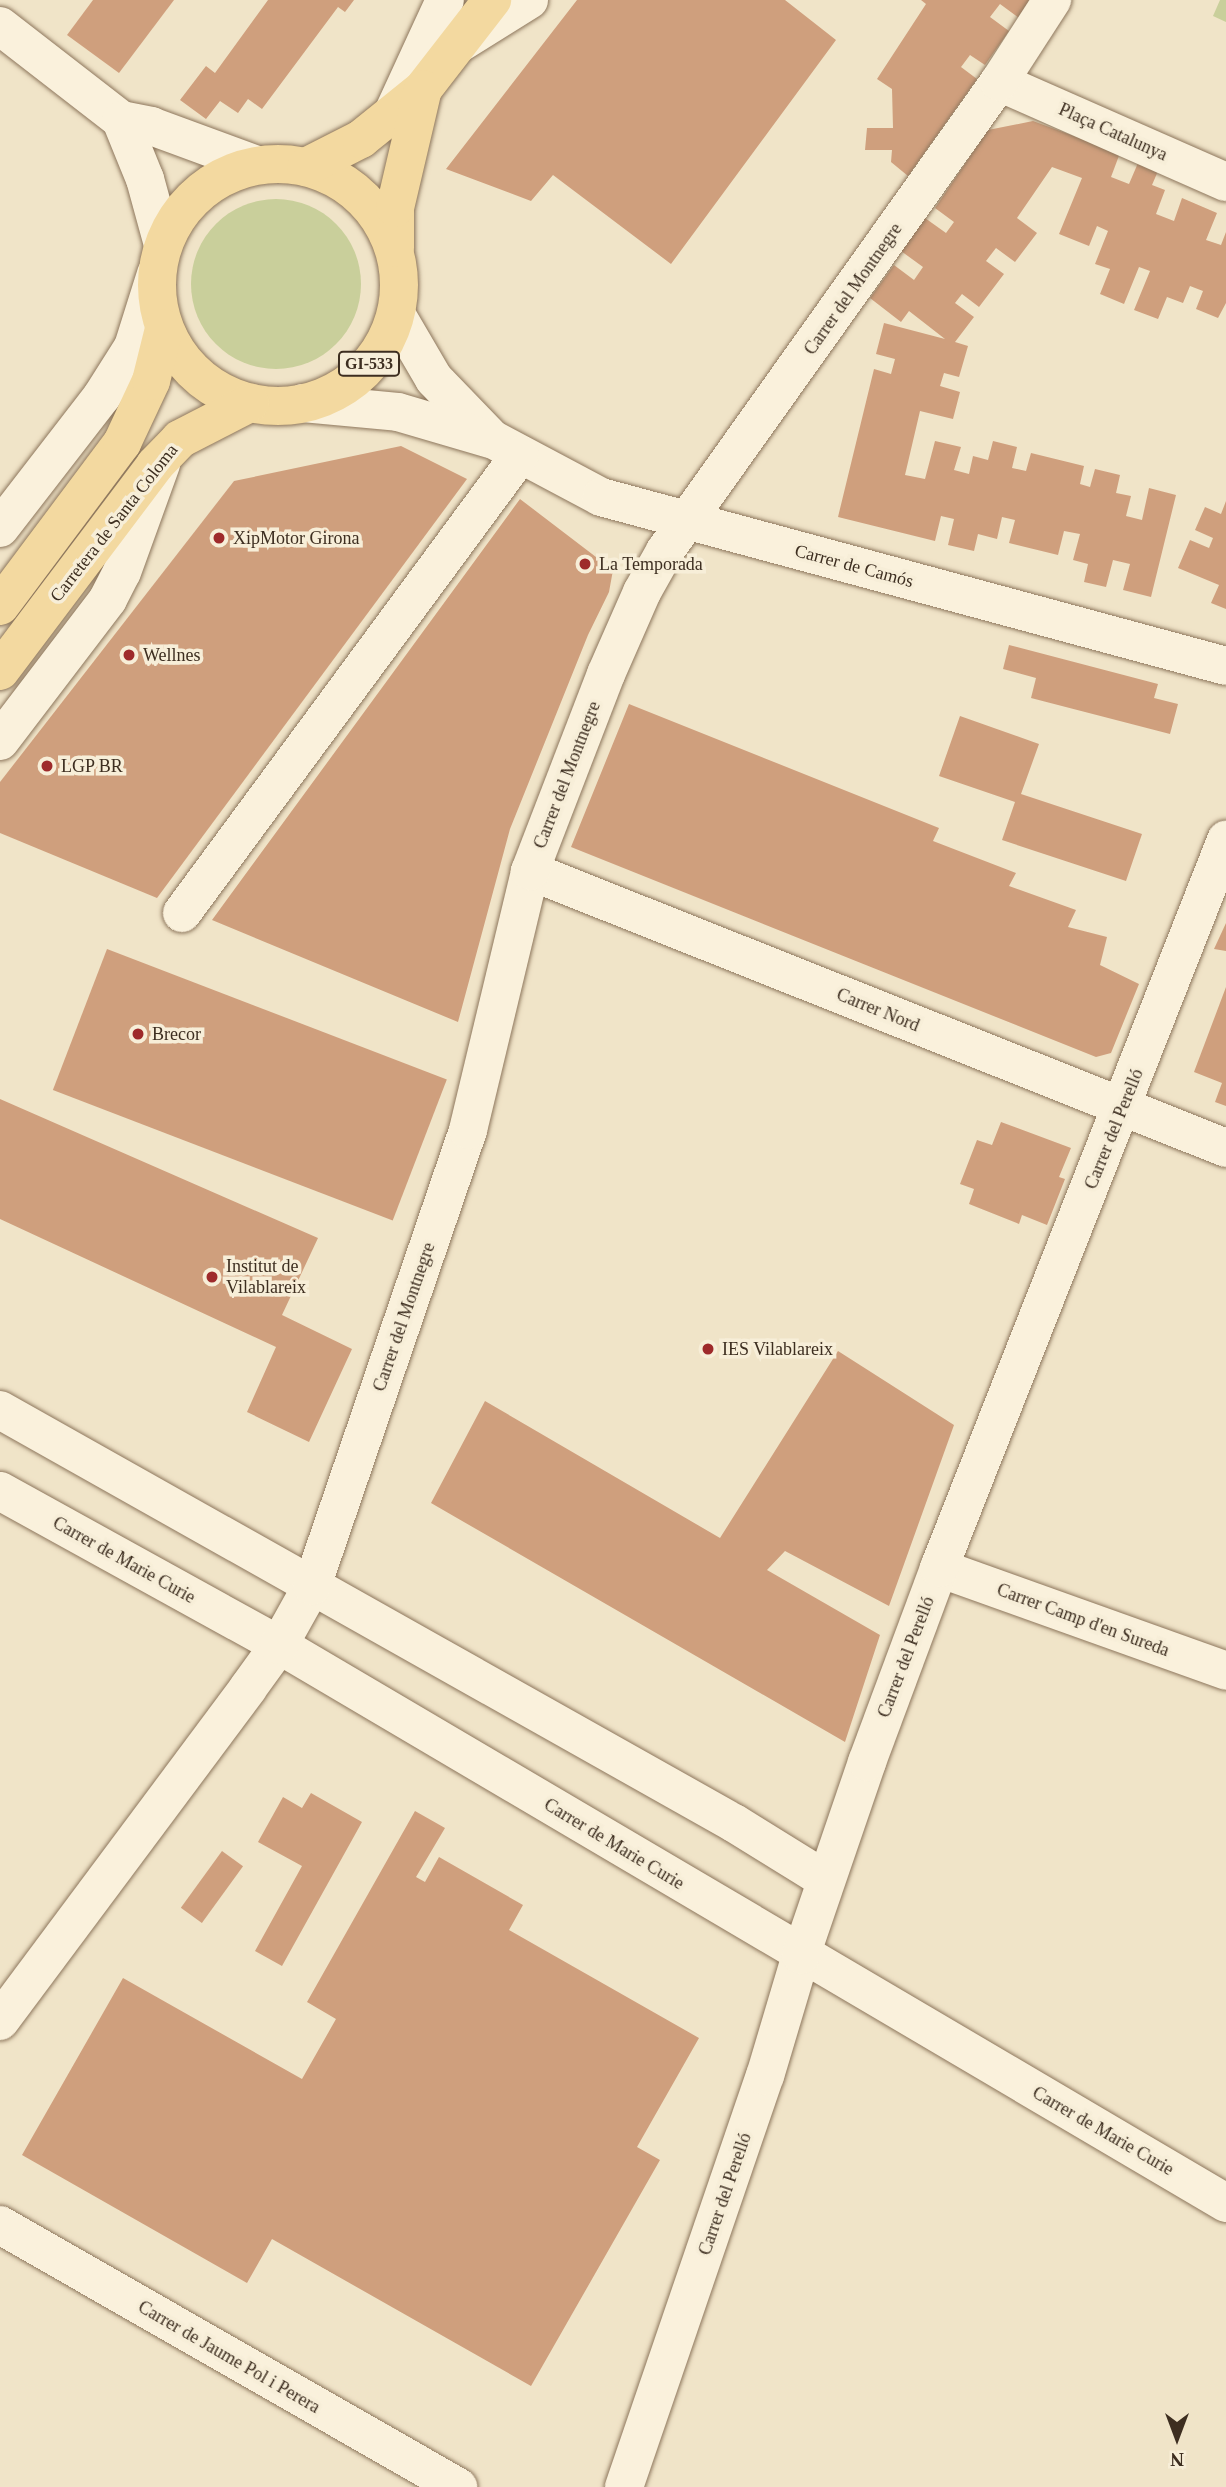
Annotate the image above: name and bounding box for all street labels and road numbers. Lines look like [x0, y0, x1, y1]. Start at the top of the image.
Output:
street label: Plaça Catalunya [1055, 98, 1171, 166]
street label: Carrer del Montnegre [799, 219, 907, 359]
road number: GI-533 [338, 352, 400, 376]
street label: Carretera de Santa Coloma [46, 440, 182, 606]
street label: Carrer de Camós [792, 540, 916, 592]
street label: Carrer del Montnegre [529, 698, 605, 852]
street label: Carrer Nord [833, 984, 923, 1036]
street label: Carrer del Perelló [1080, 1066, 1148, 1192]
street label: Carrer del Montnegre [368, 1240, 440, 1394]
street label: Carrer de Marie Curie [49, 1512, 199, 1608]
street label: Carrer Camp d'en Sureda [994, 1579, 1172, 1661]
street label: Carrer del Perelló [873, 1593, 939, 1721]
street label: Carrer de Marie Curie [540, 1794, 688, 1894]
street label: Carrer de Marie Curie [1029, 2082, 1177, 2180]
street label: Carrer del Perelló [694, 2130, 756, 2258]
street label: Carrer de Jaume Pol i Perera [134, 2296, 324, 2418]

